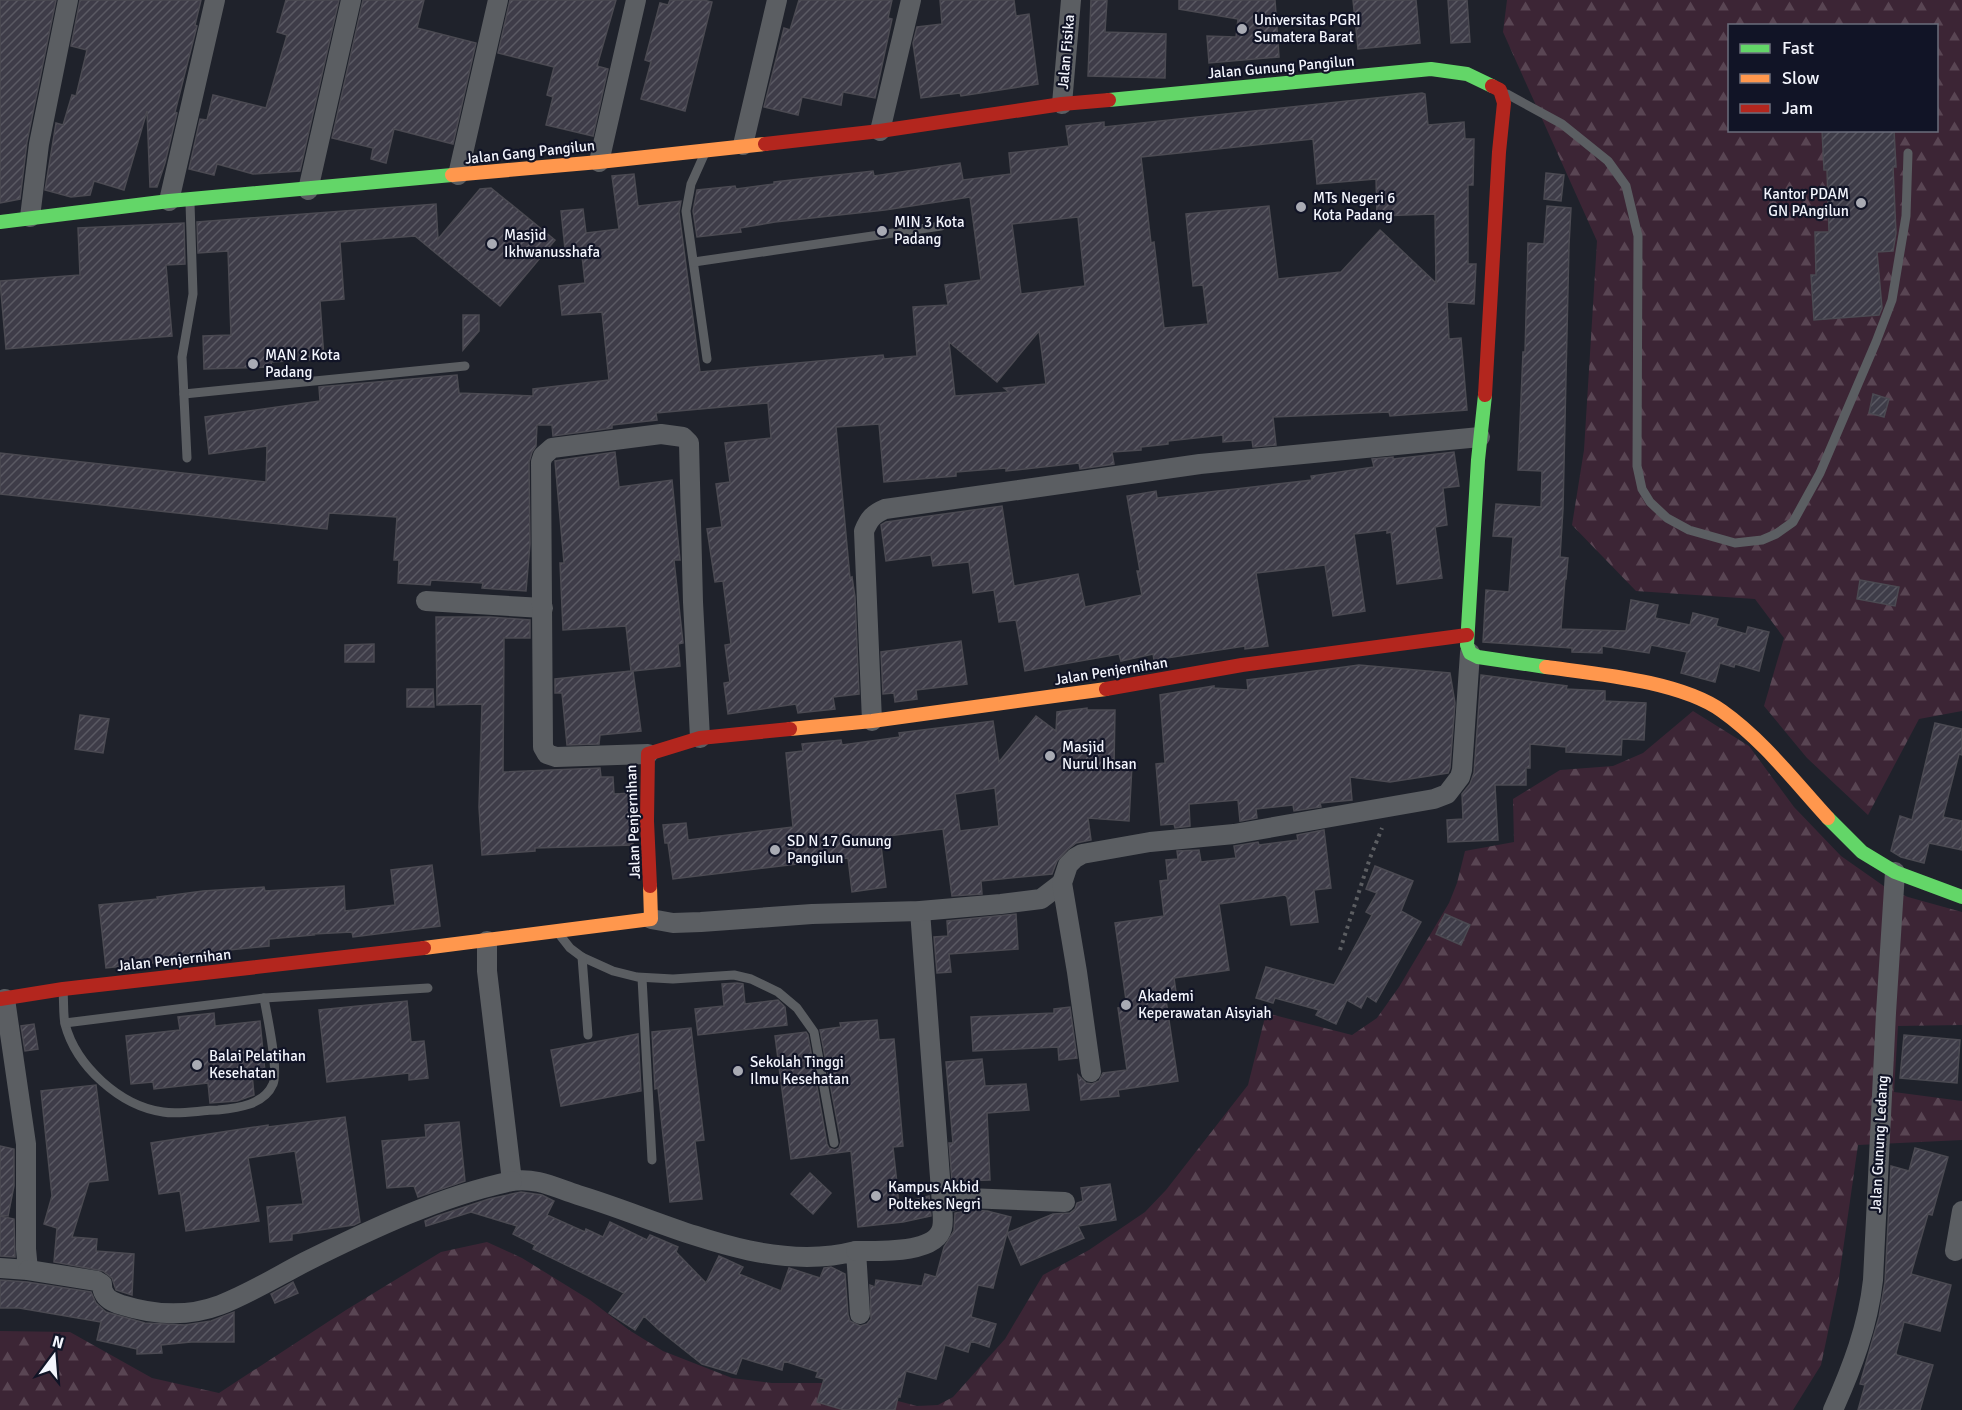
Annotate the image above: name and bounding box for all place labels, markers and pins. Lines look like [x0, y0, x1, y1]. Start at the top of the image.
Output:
place label: Universitas PGRI Sumatera Barat [1254, 11, 1361, 46]
marker: Universitas PGRI Sumatera Barat [1235, 22, 1249, 36]
place label: Kantor PDAM GN PAngilun [1763, 185, 1849, 220]
place label: MTs Negeri 6 Kota Padang [1313, 189, 1395, 224]
marker: Kantor PDAM GN PAngilun [1854, 196, 1868, 210]
marker: MTs Negeri 6 Kota Padang [1294, 200, 1308, 214]
place label: MIN 3 Kota Padang [894, 213, 965, 248]
marker: MIN 3 Kota Padang [875, 224, 889, 238]
place label: Masjid Ikhwanusshafa [504, 226, 600, 261]
marker: Masjid Ikhwanusshafa [485, 237, 499, 251]
place label: MAN 2 Kota Padang [265, 346, 340, 381]
marker: MAN 2 Kota Padang [246, 357, 260, 371]
place label: Masjid Nurul Ihsan [1062, 738, 1137, 773]
marker: Masjid Nurul Ihsan [1043, 749, 1057, 763]
place label: SD N 17 Gunung Pangilun [787, 832, 892, 867]
marker: SD N 17 Gunung Pangilun [768, 843, 782, 857]
place label: Akademi Keperawatan Aisyiah [1138, 987, 1272, 1022]
marker: Akademi Keperawatan Aisyiah [1119, 998, 1133, 1012]
place label: Balai Pelatihan Kesehatan [209, 1047, 306, 1082]
place label: Sekolah Tinggi Ilmu Kesehatan [750, 1053, 849, 1088]
marker: Balai Pelatihan Kesehatan [190, 1058, 204, 1072]
marker: Sekolah Tinggi Ilmu Kesehatan [731, 1064, 745, 1078]
place label: Kampus Akbid Poltekes Negri [888, 1178, 981, 1213]
marker: Kampus Akbid Poltekes Negri [869, 1189, 883, 1203]

